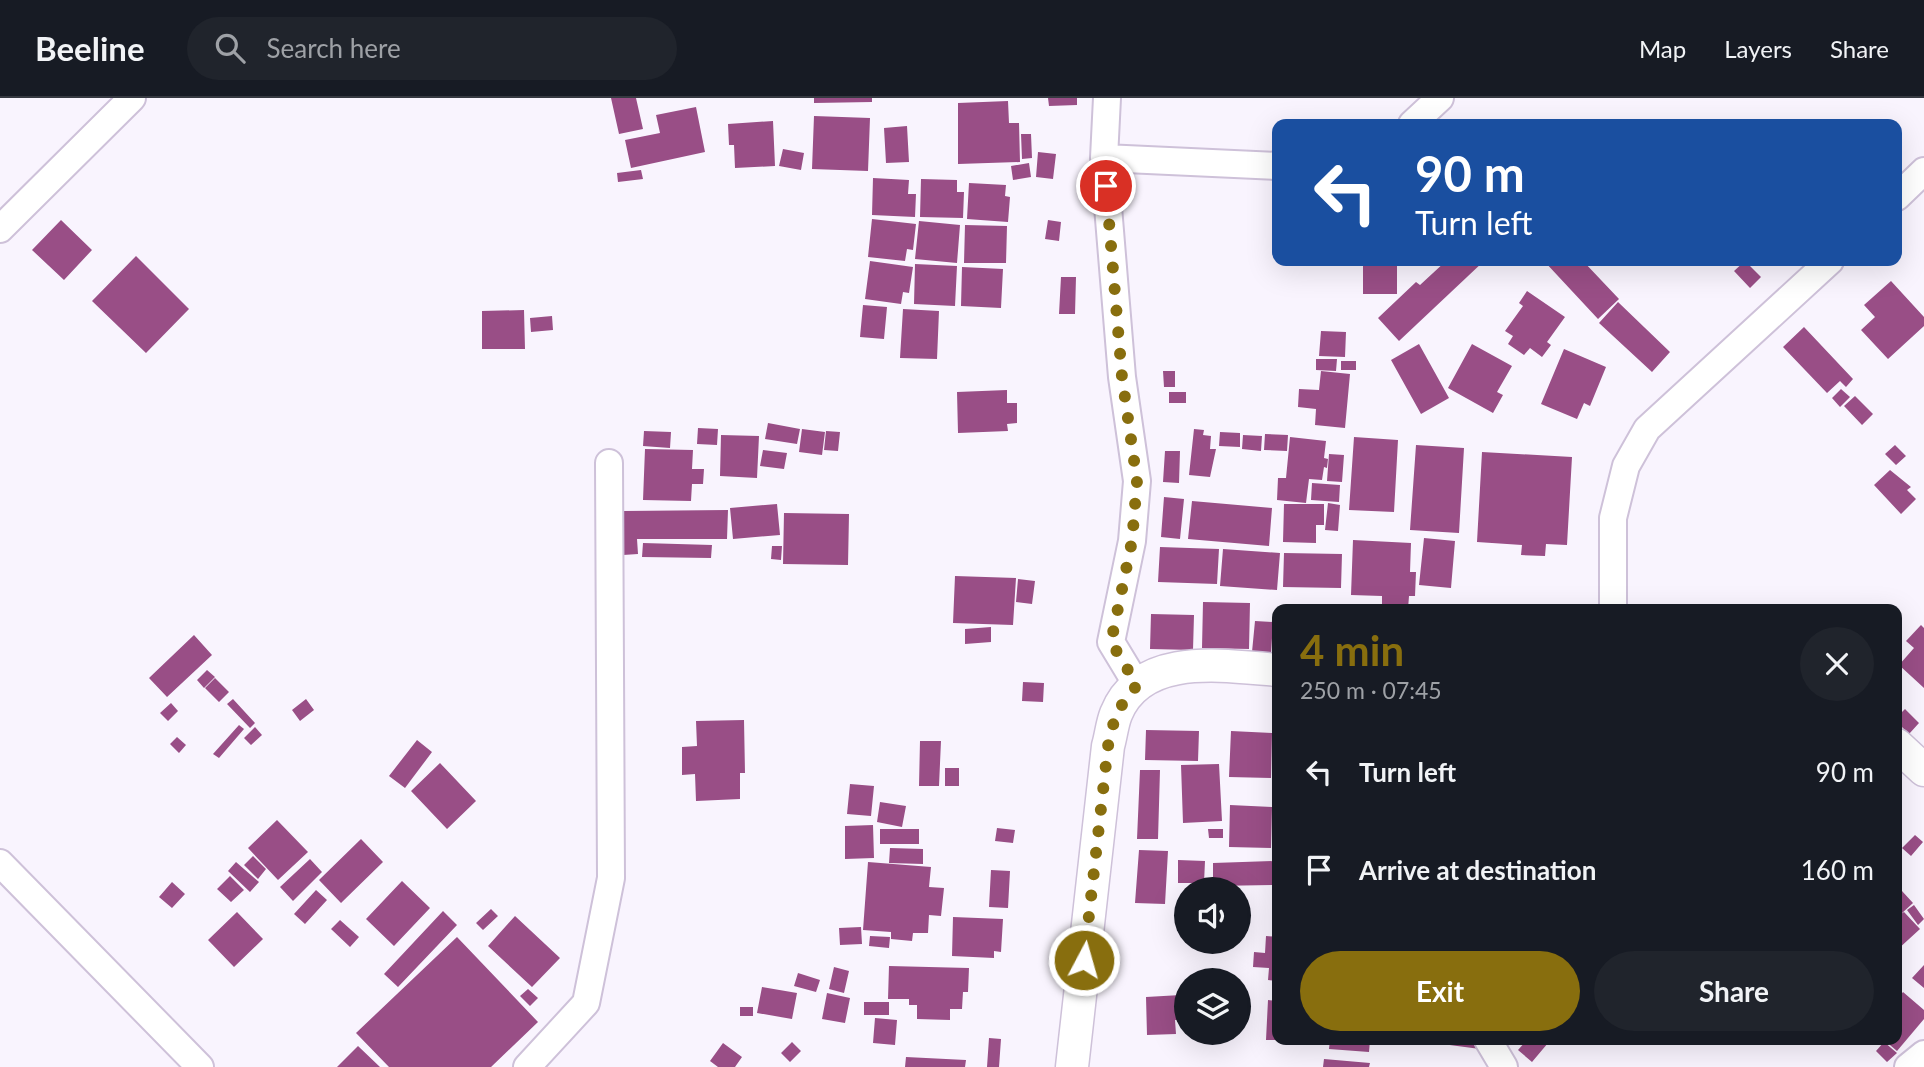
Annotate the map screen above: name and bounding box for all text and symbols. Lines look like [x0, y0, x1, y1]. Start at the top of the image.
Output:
search box [187, 17, 677, 80]
text: Beeline [35, 28, 145, 68]
icon: search [211, 29, 249, 67]
text: Search here [267, 32, 401, 64]
text: Map [1639, 34, 1686, 63]
text: Layers [1724, 34, 1792, 63]
text: Share [1830, 34, 1889, 63]
text: 90 m [1415, 144, 1525, 202]
icon: left [1300, 147, 1391, 238]
pin [1076, 156, 1136, 216]
icon: arrive [1087, 167, 1125, 205]
text: Turn left [1415, 203, 1532, 242]
text: 4 min [1300, 625, 1404, 675]
button: close [1800, 627, 1874, 701]
text: 250 m · 07:45 [1300, 676, 1442, 704]
icon: left [1300, 753, 1338, 791]
text: Turn left [1359, 756, 1456, 788]
text: 90 m [1816, 756, 1874, 788]
icon: arrive [1300, 851, 1338, 889]
text: Arrive at destination [1359, 854, 1596, 886]
text: 160 m [1801, 854, 1874, 886]
map controls [1174, 877, 1251, 1045]
button: sound [1174, 877, 1251, 954]
position arrow [1047, 923, 1121, 997]
button: Exit [1300, 951, 1580, 1031]
button: Share [1594, 951, 1874, 1031]
button: layers [1174, 968, 1251, 1045]

